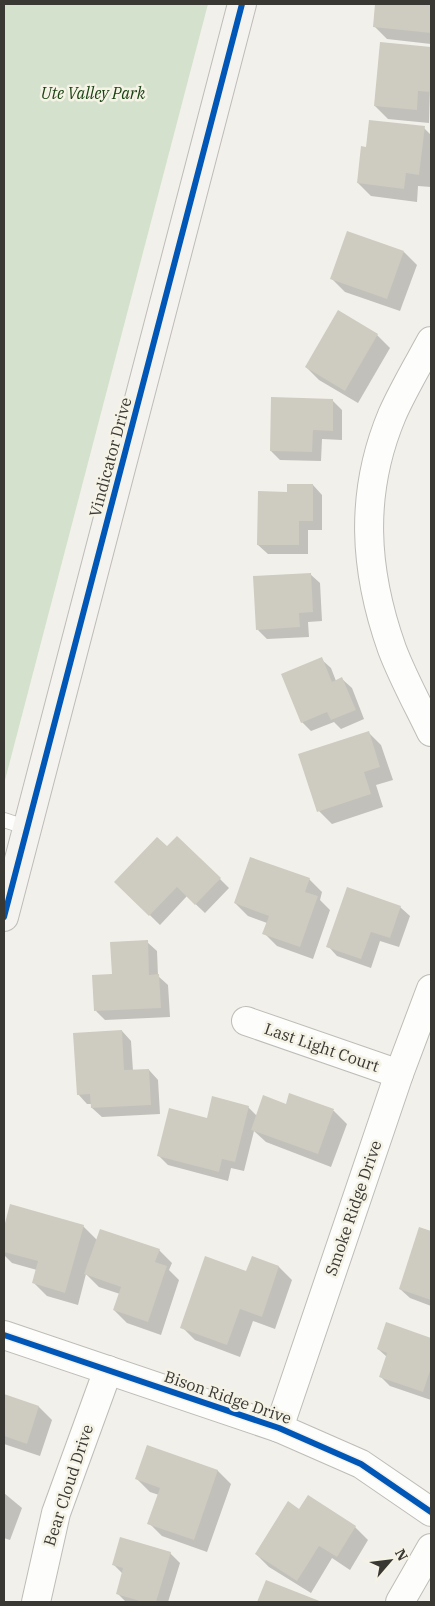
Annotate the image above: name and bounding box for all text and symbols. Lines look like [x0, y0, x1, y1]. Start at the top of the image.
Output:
park label: Ute Valley Park [41, 83, 146, 103]
street label: Vindicator Drive [84, 395, 136, 519]
street label: Last Light Court [262, 1018, 382, 1076]
street label: Smoke Ridge Drive [320, 1138, 386, 1278]
street label: Bison Ridge Drive [162, 1366, 294, 1428]
street label: Bear Cloud Drive [39, 1422, 97, 1548]
north arrow [365, 1536, 415, 1586]
text: N [391, 1546, 412, 1564]

